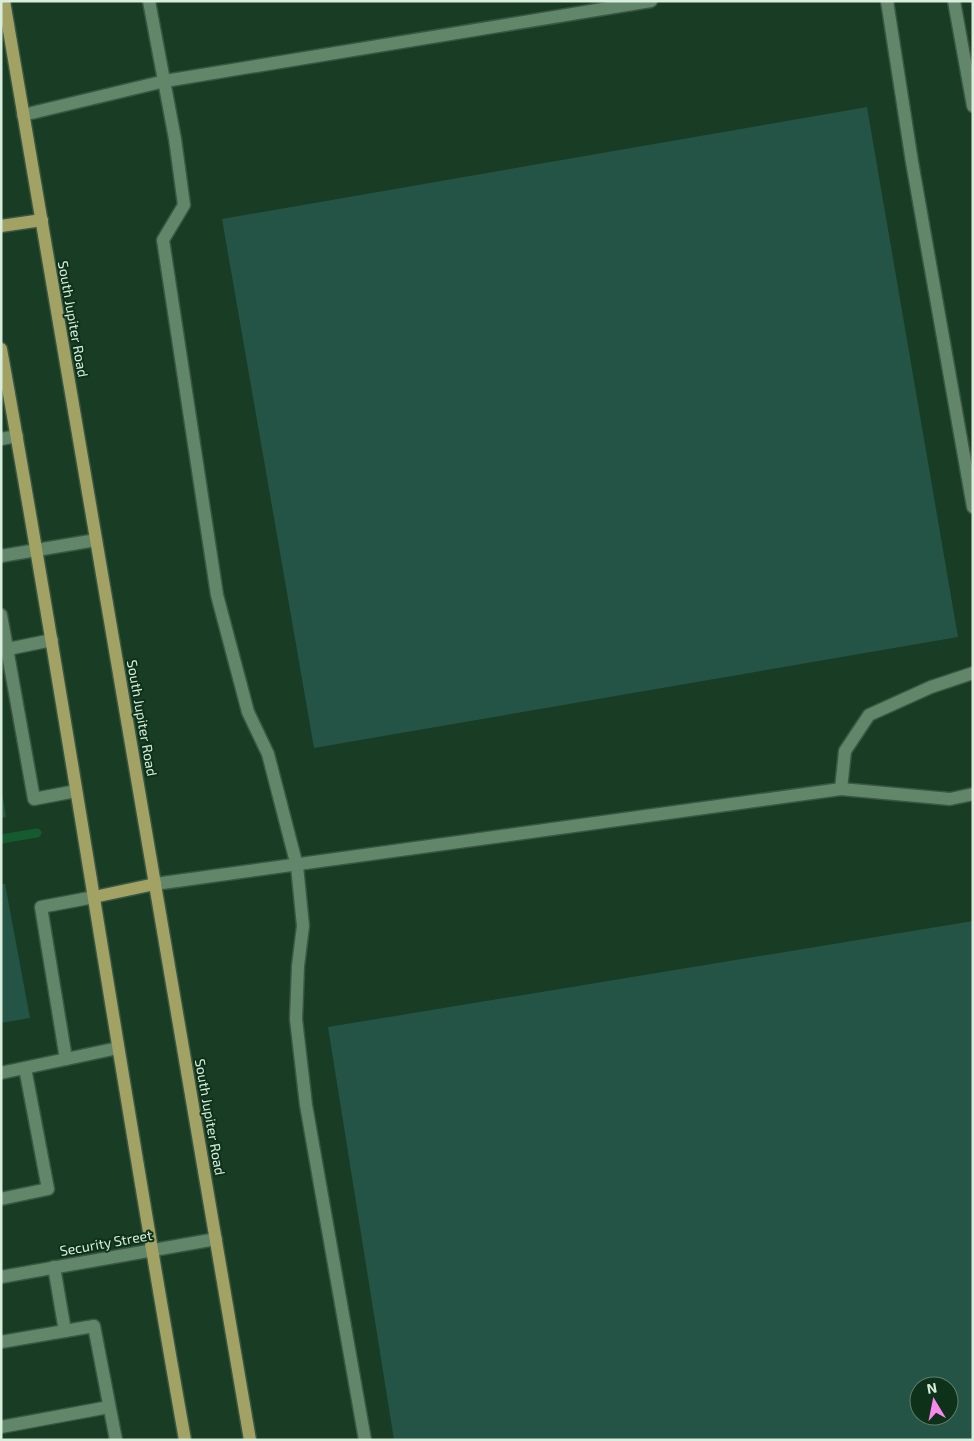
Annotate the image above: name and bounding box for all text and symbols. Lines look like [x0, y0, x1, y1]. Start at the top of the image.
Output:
street label: South Jupiter Road [55, 259, 92, 378]
street label: South Jupiter Road [124, 658, 161, 777]
street label: South Jupiter Road [192, 1057, 229, 1176]
street label: Security Street [58, 1226, 154, 1259]
north arrow [909, 1376, 959, 1426]
text: N [925, 1378, 938, 1397]

